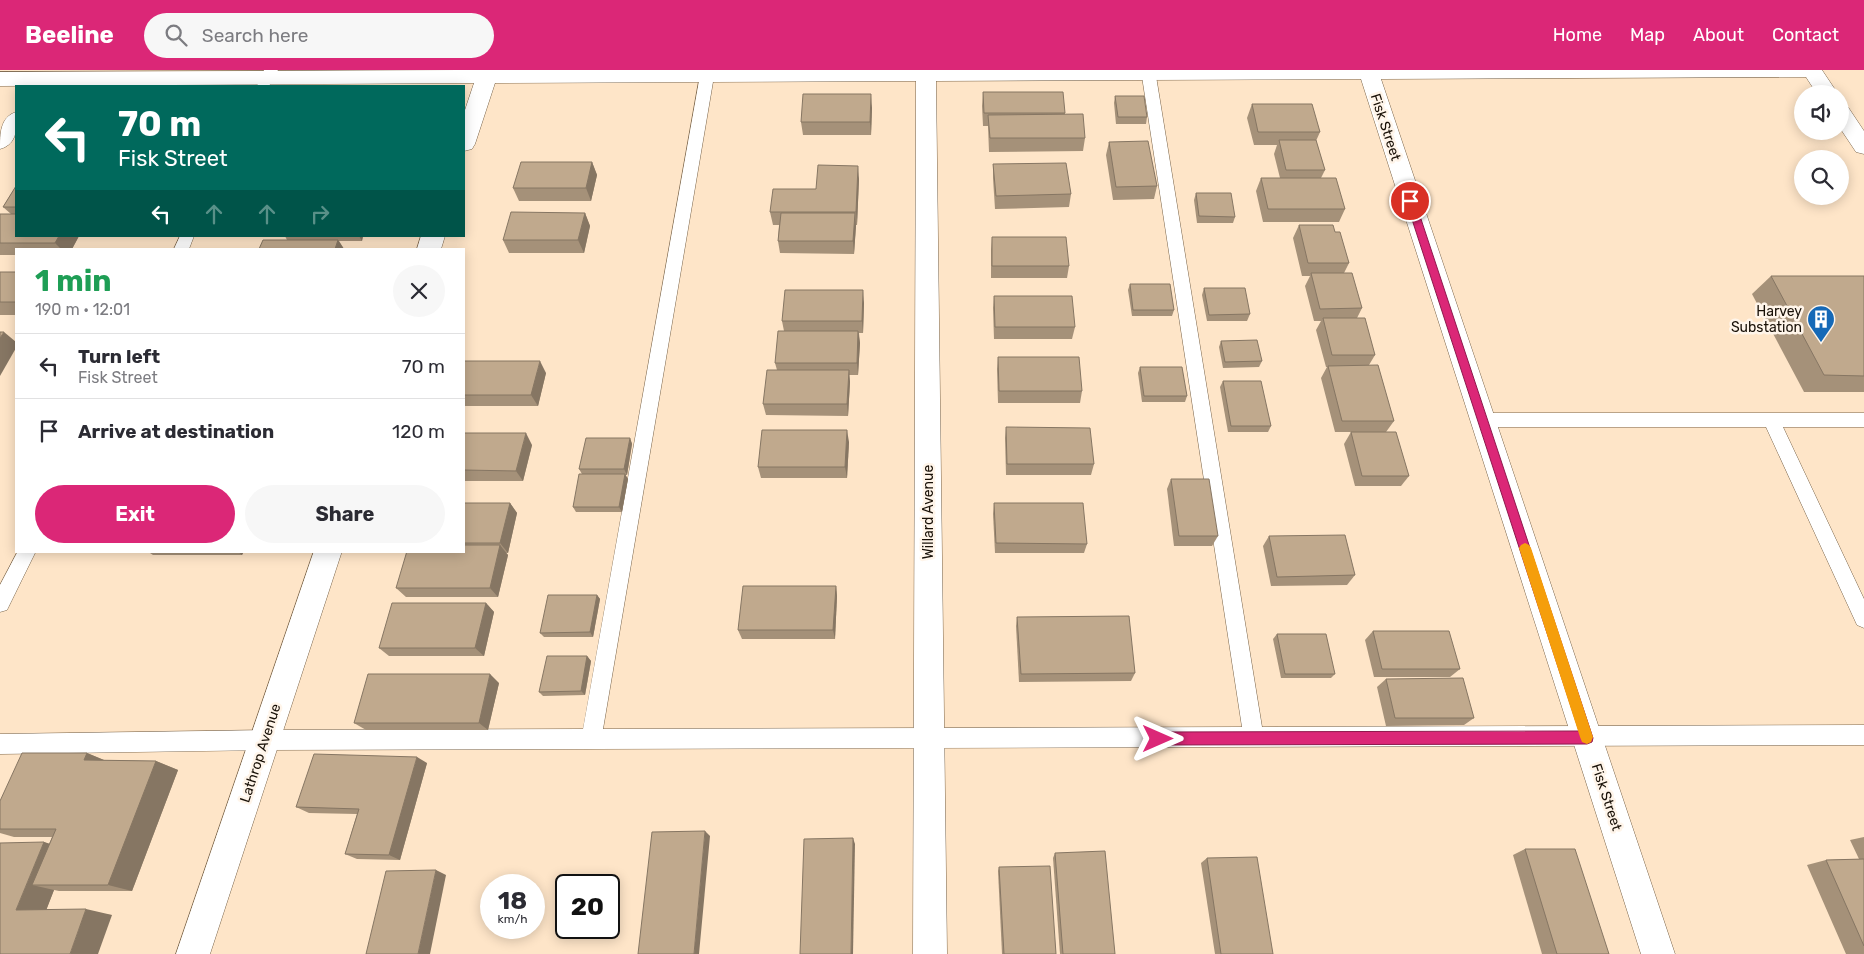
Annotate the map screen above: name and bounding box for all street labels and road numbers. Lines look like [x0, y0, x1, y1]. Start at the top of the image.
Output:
street label: Fisk Street [1367, 91, 1405, 163]
street label: Willard Avenue [920, 464, 937, 559]
street label: Lathrop Avenue [236, 701, 285, 805]
street label: Fisk Street [1588, 761, 1626, 833]

